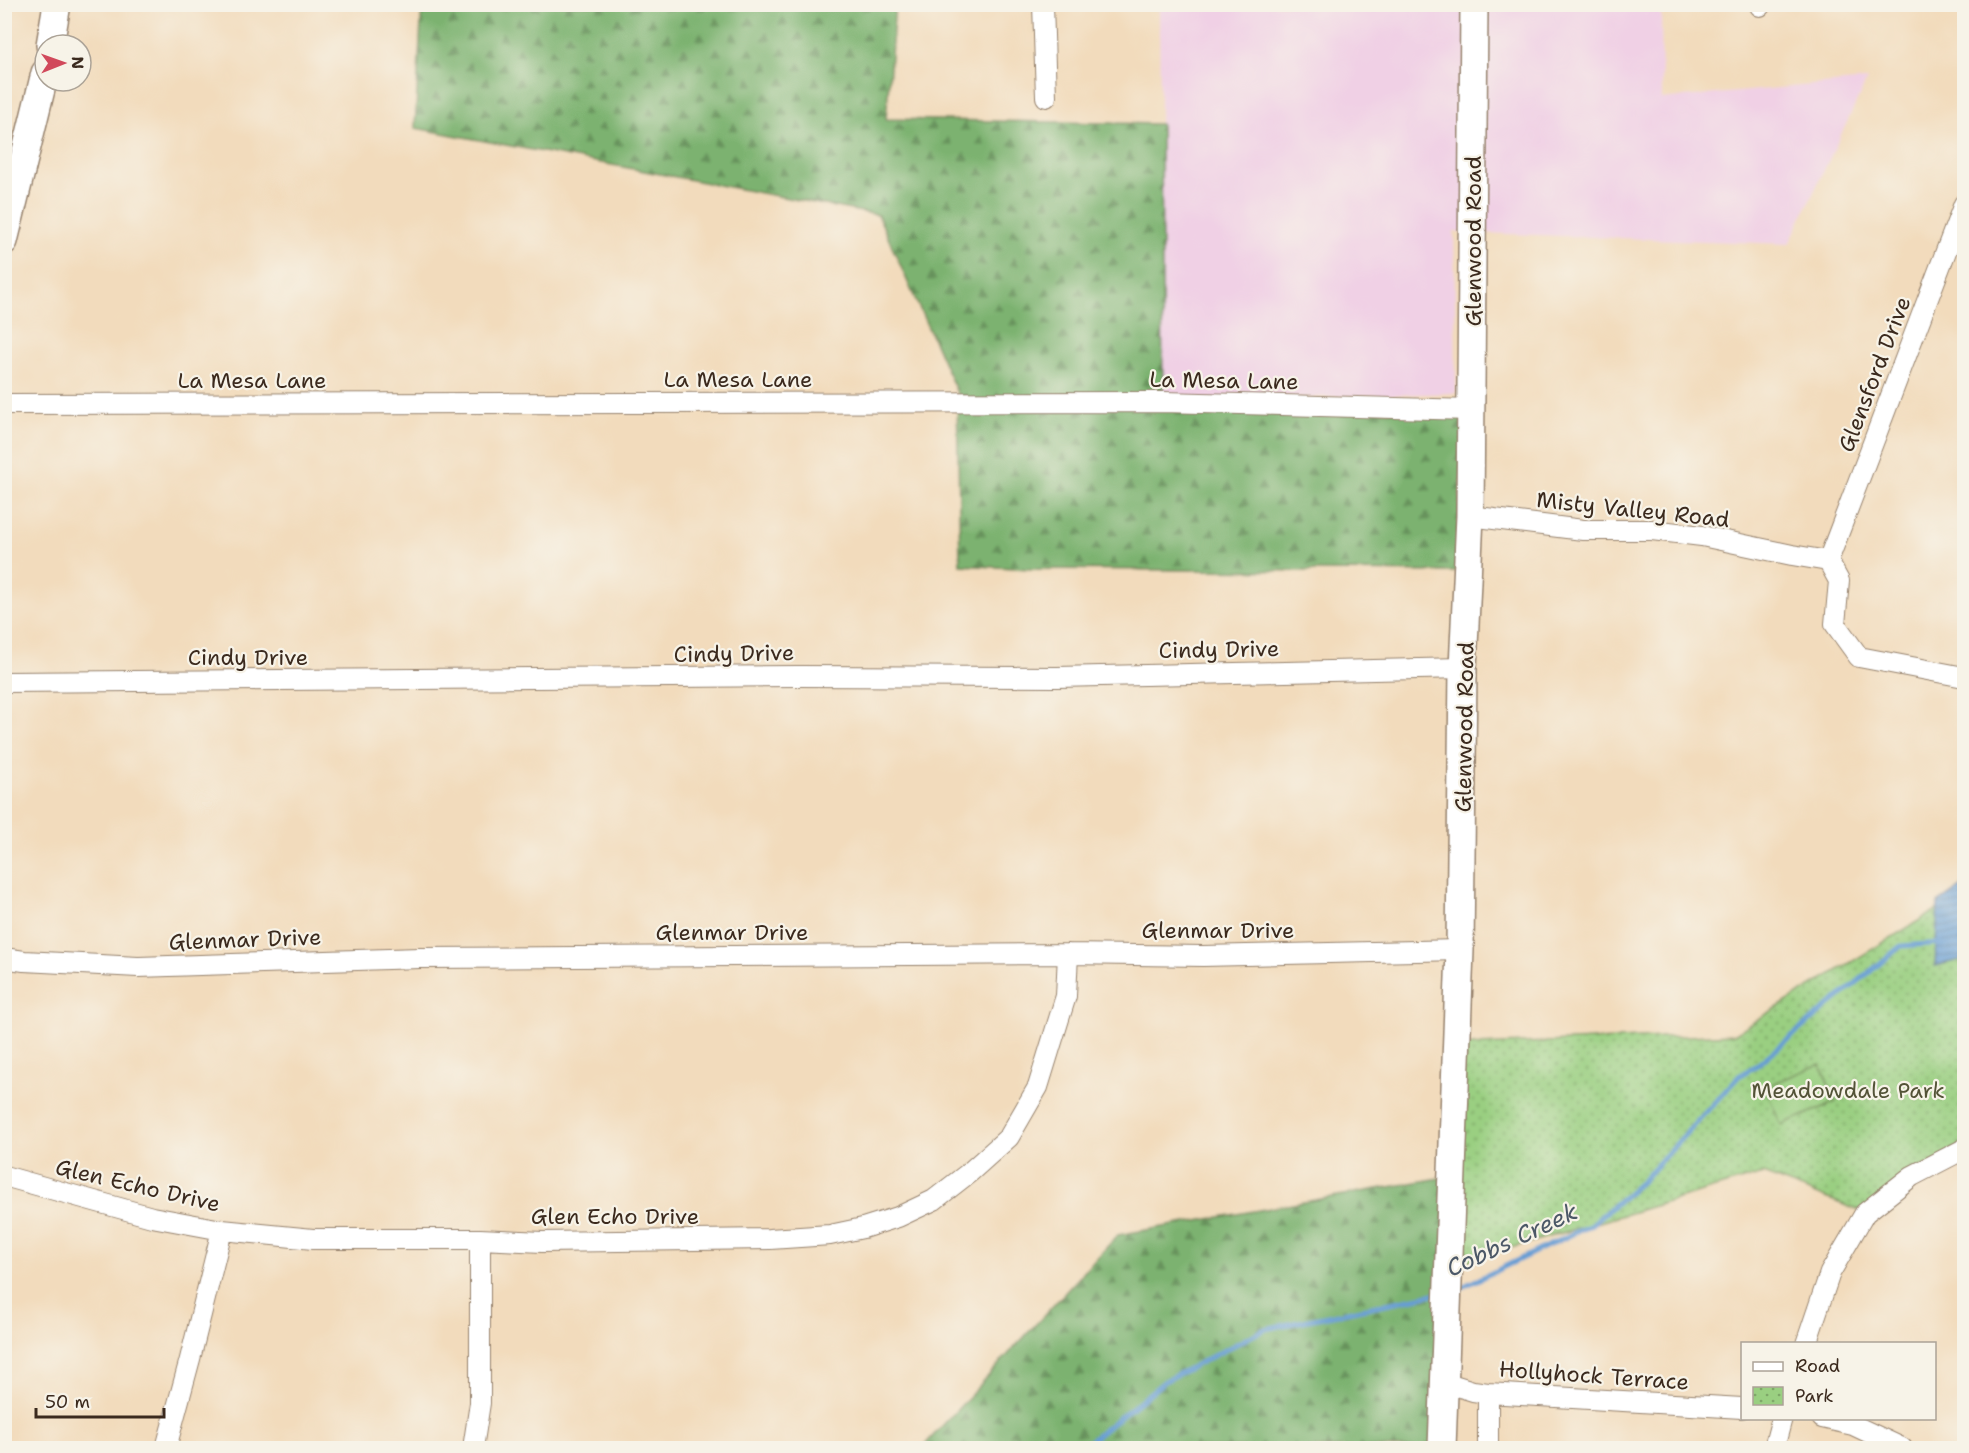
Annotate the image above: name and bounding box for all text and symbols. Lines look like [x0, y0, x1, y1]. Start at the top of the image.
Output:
north arrow [33, 33, 93, 93]
text: N [67, 56, 88, 69]
street label: Glenwood Road [1459, 156, 1488, 326]
street label: Glensford Drive [1831, 292, 1917, 456]
street label: La Mesa Lane [663, 365, 813, 394]
street label: La Mesa Lane [1149, 365, 1299, 396]
street label: La Mesa Lane [177, 366, 327, 395]
street label: Misty Valley Road [1535, 485, 1731, 534]
street label: Cindy Drive [1158, 634, 1280, 665]
street label: Cindy Drive [673, 638, 795, 669]
street label: Glenwood Road [1449, 641, 1480, 813]
street label: Cindy Drive [188, 643, 308, 672]
street label: Glenmar Drive [1142, 916, 1294, 945]
street label: Glenmar Drive [656, 918, 808, 947]
street label: Glenmar Drive [168, 922, 322, 957]
park label: Meadowdale Park [1751, 1076, 1945, 1105]
street label: Glen Echo Drive [53, 1152, 223, 1219]
water label: Cobbs Creek [1441, 1195, 1583, 1285]
street label: Glen Echo Drive [531, 1202, 699, 1231]
legend [1741, 1342, 1936, 1420]
street label: Hollyhock Terrace [1498, 1354, 1690, 1397]
text: Road [1795, 1354, 1840, 1378]
scale bar [36, 1381, 164, 1419]
text: Park [1795, 1384, 1834, 1408]
text: 50 m [45, 1390, 90, 1414]

